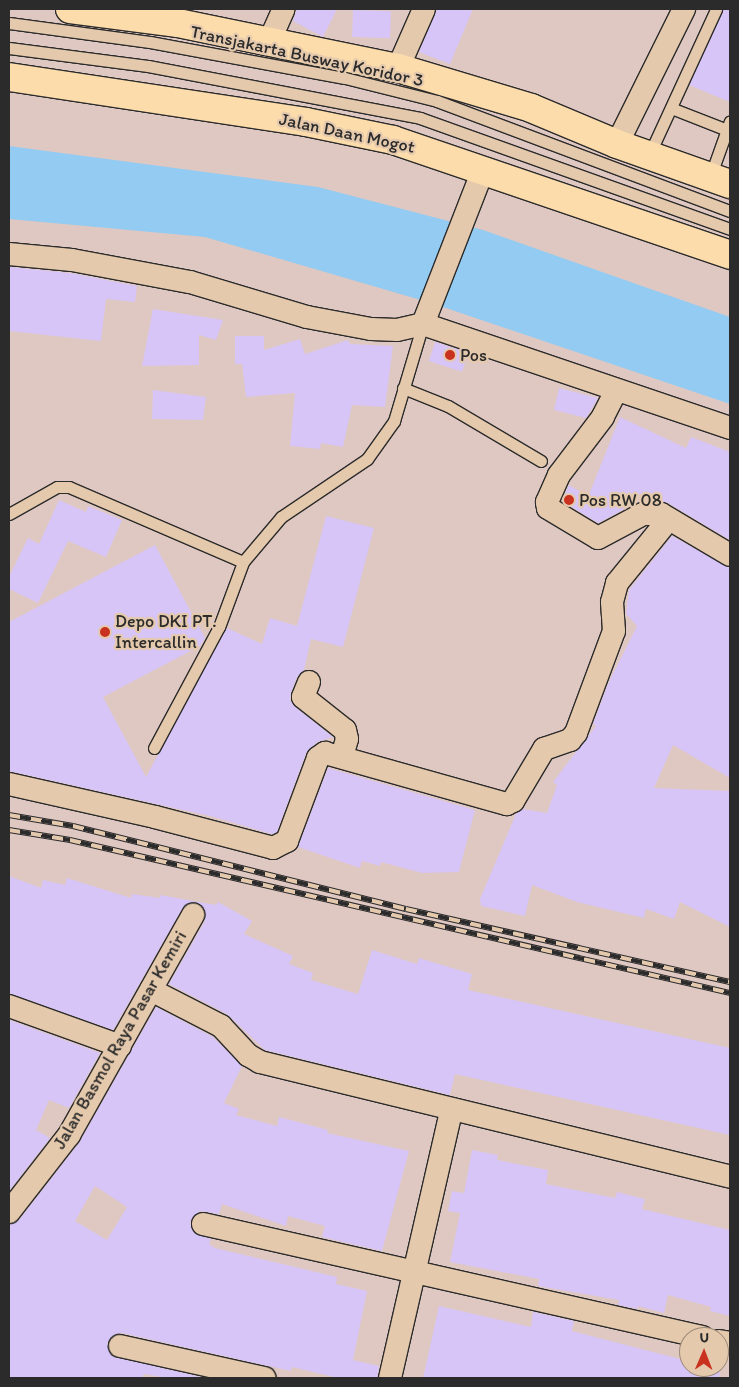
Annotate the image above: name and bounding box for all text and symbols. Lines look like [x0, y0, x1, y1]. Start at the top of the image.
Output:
street label: Transjakarta Busway Koridor 3 [189, 21, 425, 91]
street label: Jalan Daan Mogot [277, 108, 417, 158]
place label: Pos [460, 344, 487, 366]
marker: Pos [444, 349, 456, 361]
place label: Pos RW 08 [579, 489, 661, 511]
marker: Pos RW 08 [563, 494, 575, 506]
place label: Depo DKI PT. Intercallin [115, 611, 217, 654]
marker: Depo DKI PT. Intercallin [99, 626, 111, 638]
street label: Jalan Basmol Raya Pasar Kemiri [49, 928, 191, 1152]
north arrow [679, 1327, 729, 1377]
text: U [699, 1329, 709, 1346]

